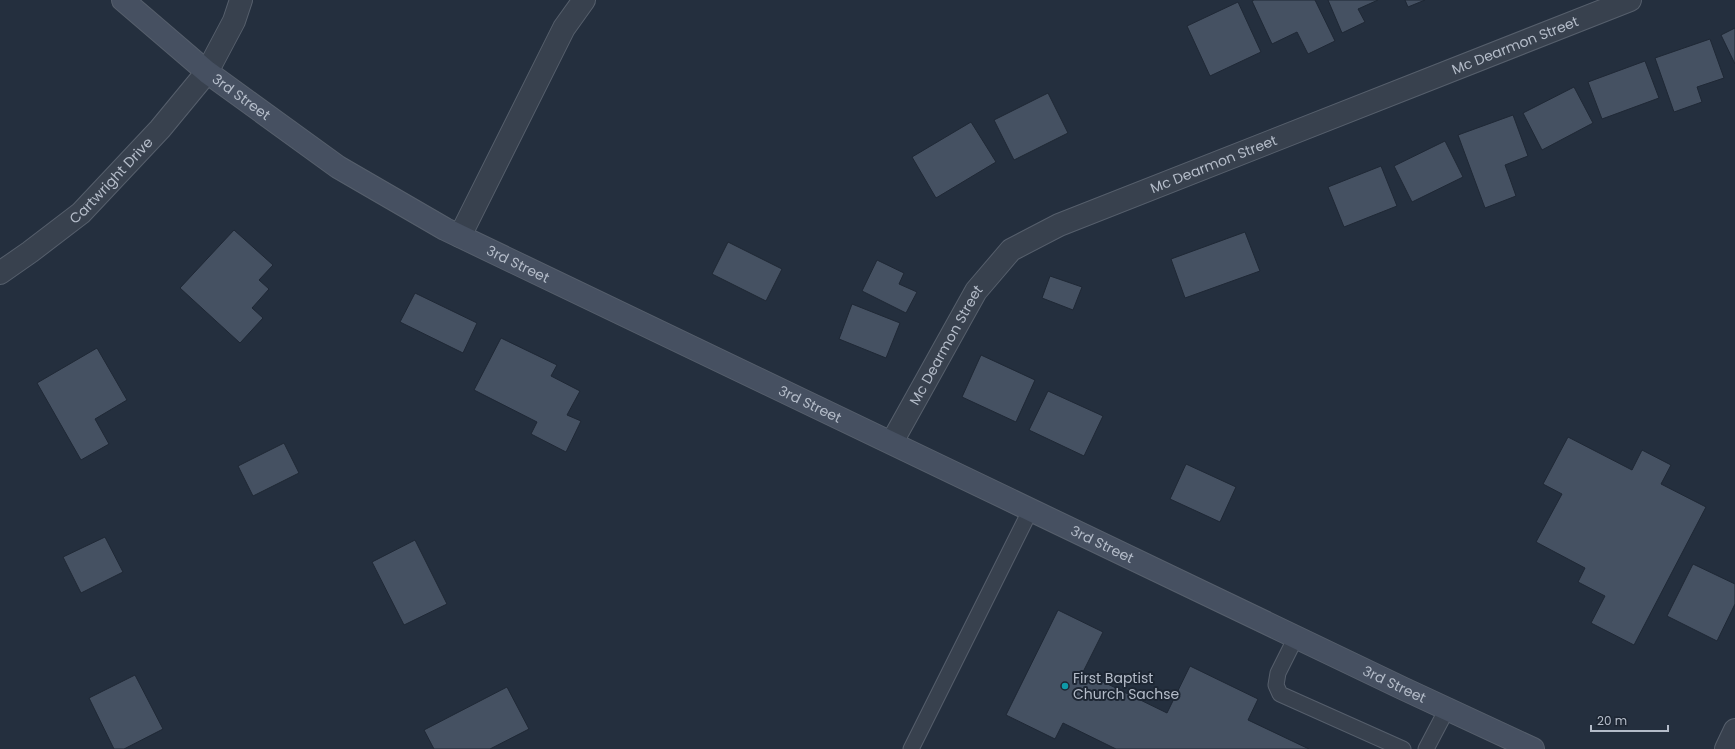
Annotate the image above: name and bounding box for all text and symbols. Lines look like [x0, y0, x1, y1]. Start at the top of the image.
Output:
street label: Mc Dearmon Street [1449, 11, 1581, 79]
street label: 3rd Street [208, 69, 275, 125]
street label: Mc Dearmon Street [1147, 130, 1280, 198]
street label: Cartwright Drive [65, 132, 158, 229]
street label: 3rd Street [483, 240, 553, 288]
street label: Mc Dearmon Street [904, 280, 987, 409]
street label: 3rd Street [775, 380, 845, 428]
street label: 3rd Street [1067, 521, 1137, 568]
street label: 3rd Street [1359, 661, 1429, 708]
place label: First Baptist Church Sachse [1073, 668, 1180, 704]
marker: First Baptist Church Sachse [1060, 681, 1070, 691]
scale bar [1591, 707, 1668, 733]
text: 20 m [1597, 712, 1627, 729]

